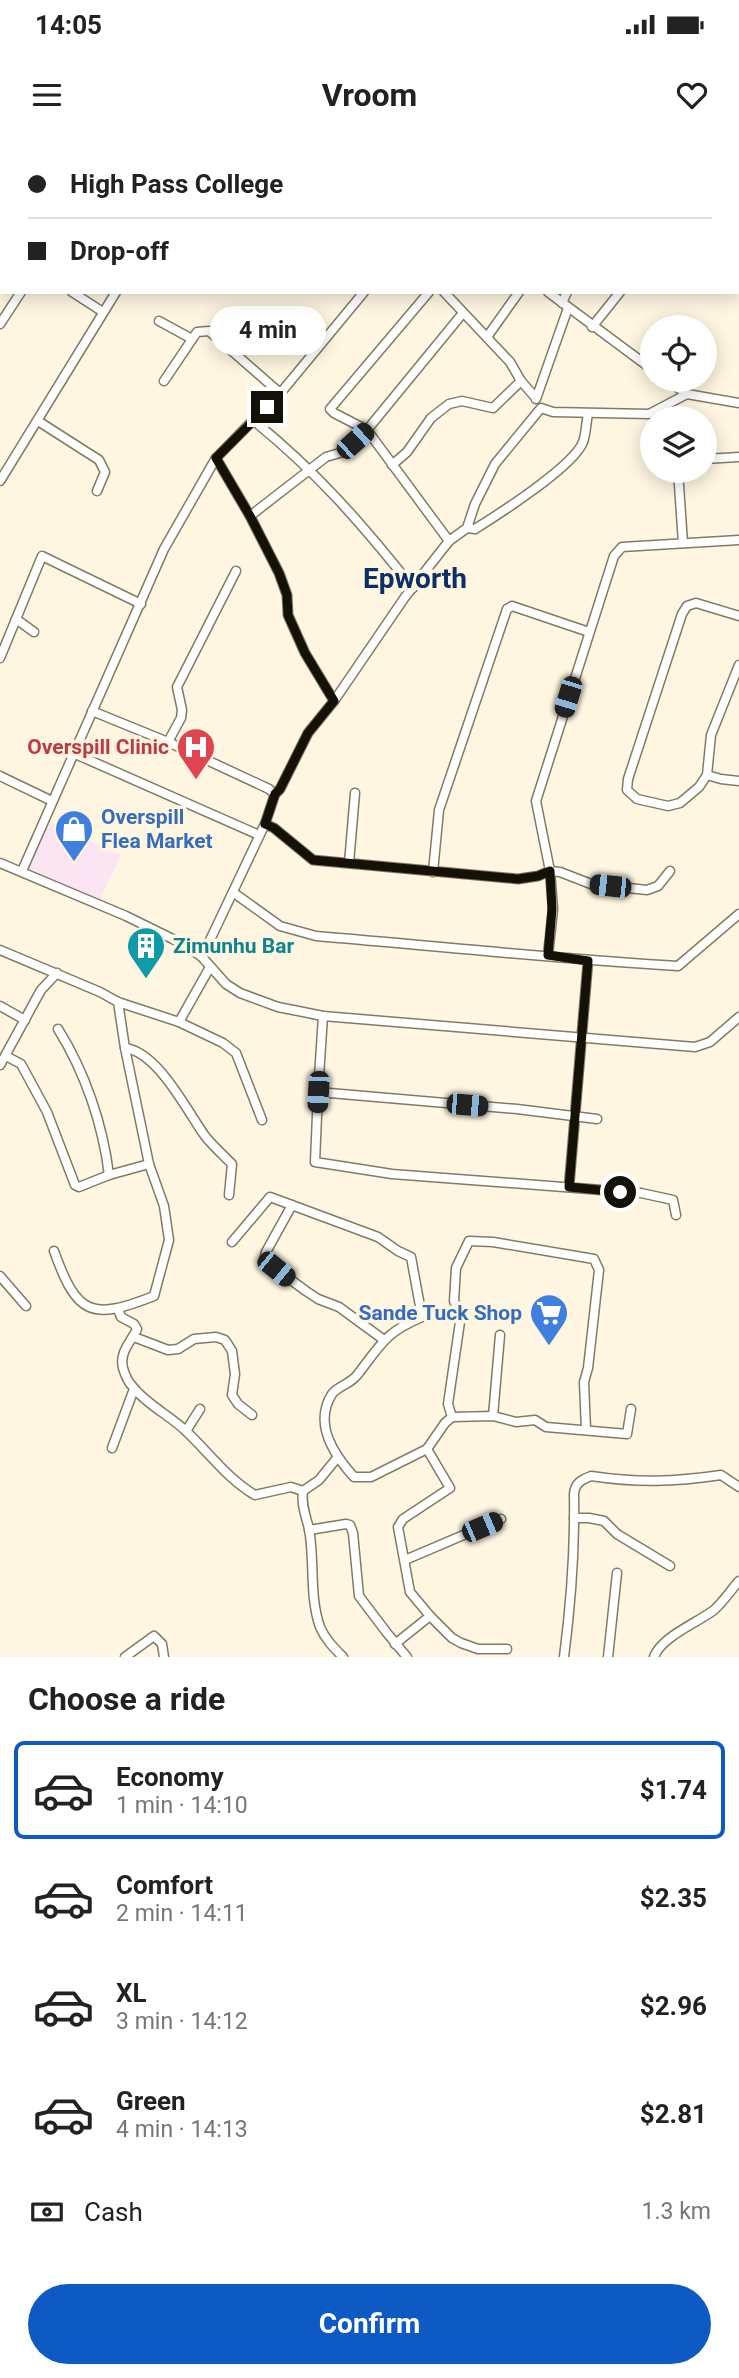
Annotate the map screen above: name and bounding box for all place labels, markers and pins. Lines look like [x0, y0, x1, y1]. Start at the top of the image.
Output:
hospital icon: Overspill Clinic [175, 726, 217, 781]
place label: Overspill Clinic [27, 735, 169, 759]
place label: Overspill Flea Market [101, 805, 213, 853]
shop icon: Overspill Flea Market [53, 808, 95, 863]
building icon: Zimunhu Bar [125, 925, 167, 980]
place label: Zimunhu Bar [173, 934, 294, 958]
supermarket icon: Sande Tuck Shop [528, 1292, 570, 1347]
place label: Sande Tuck Shop [358, 1301, 522, 1325]

